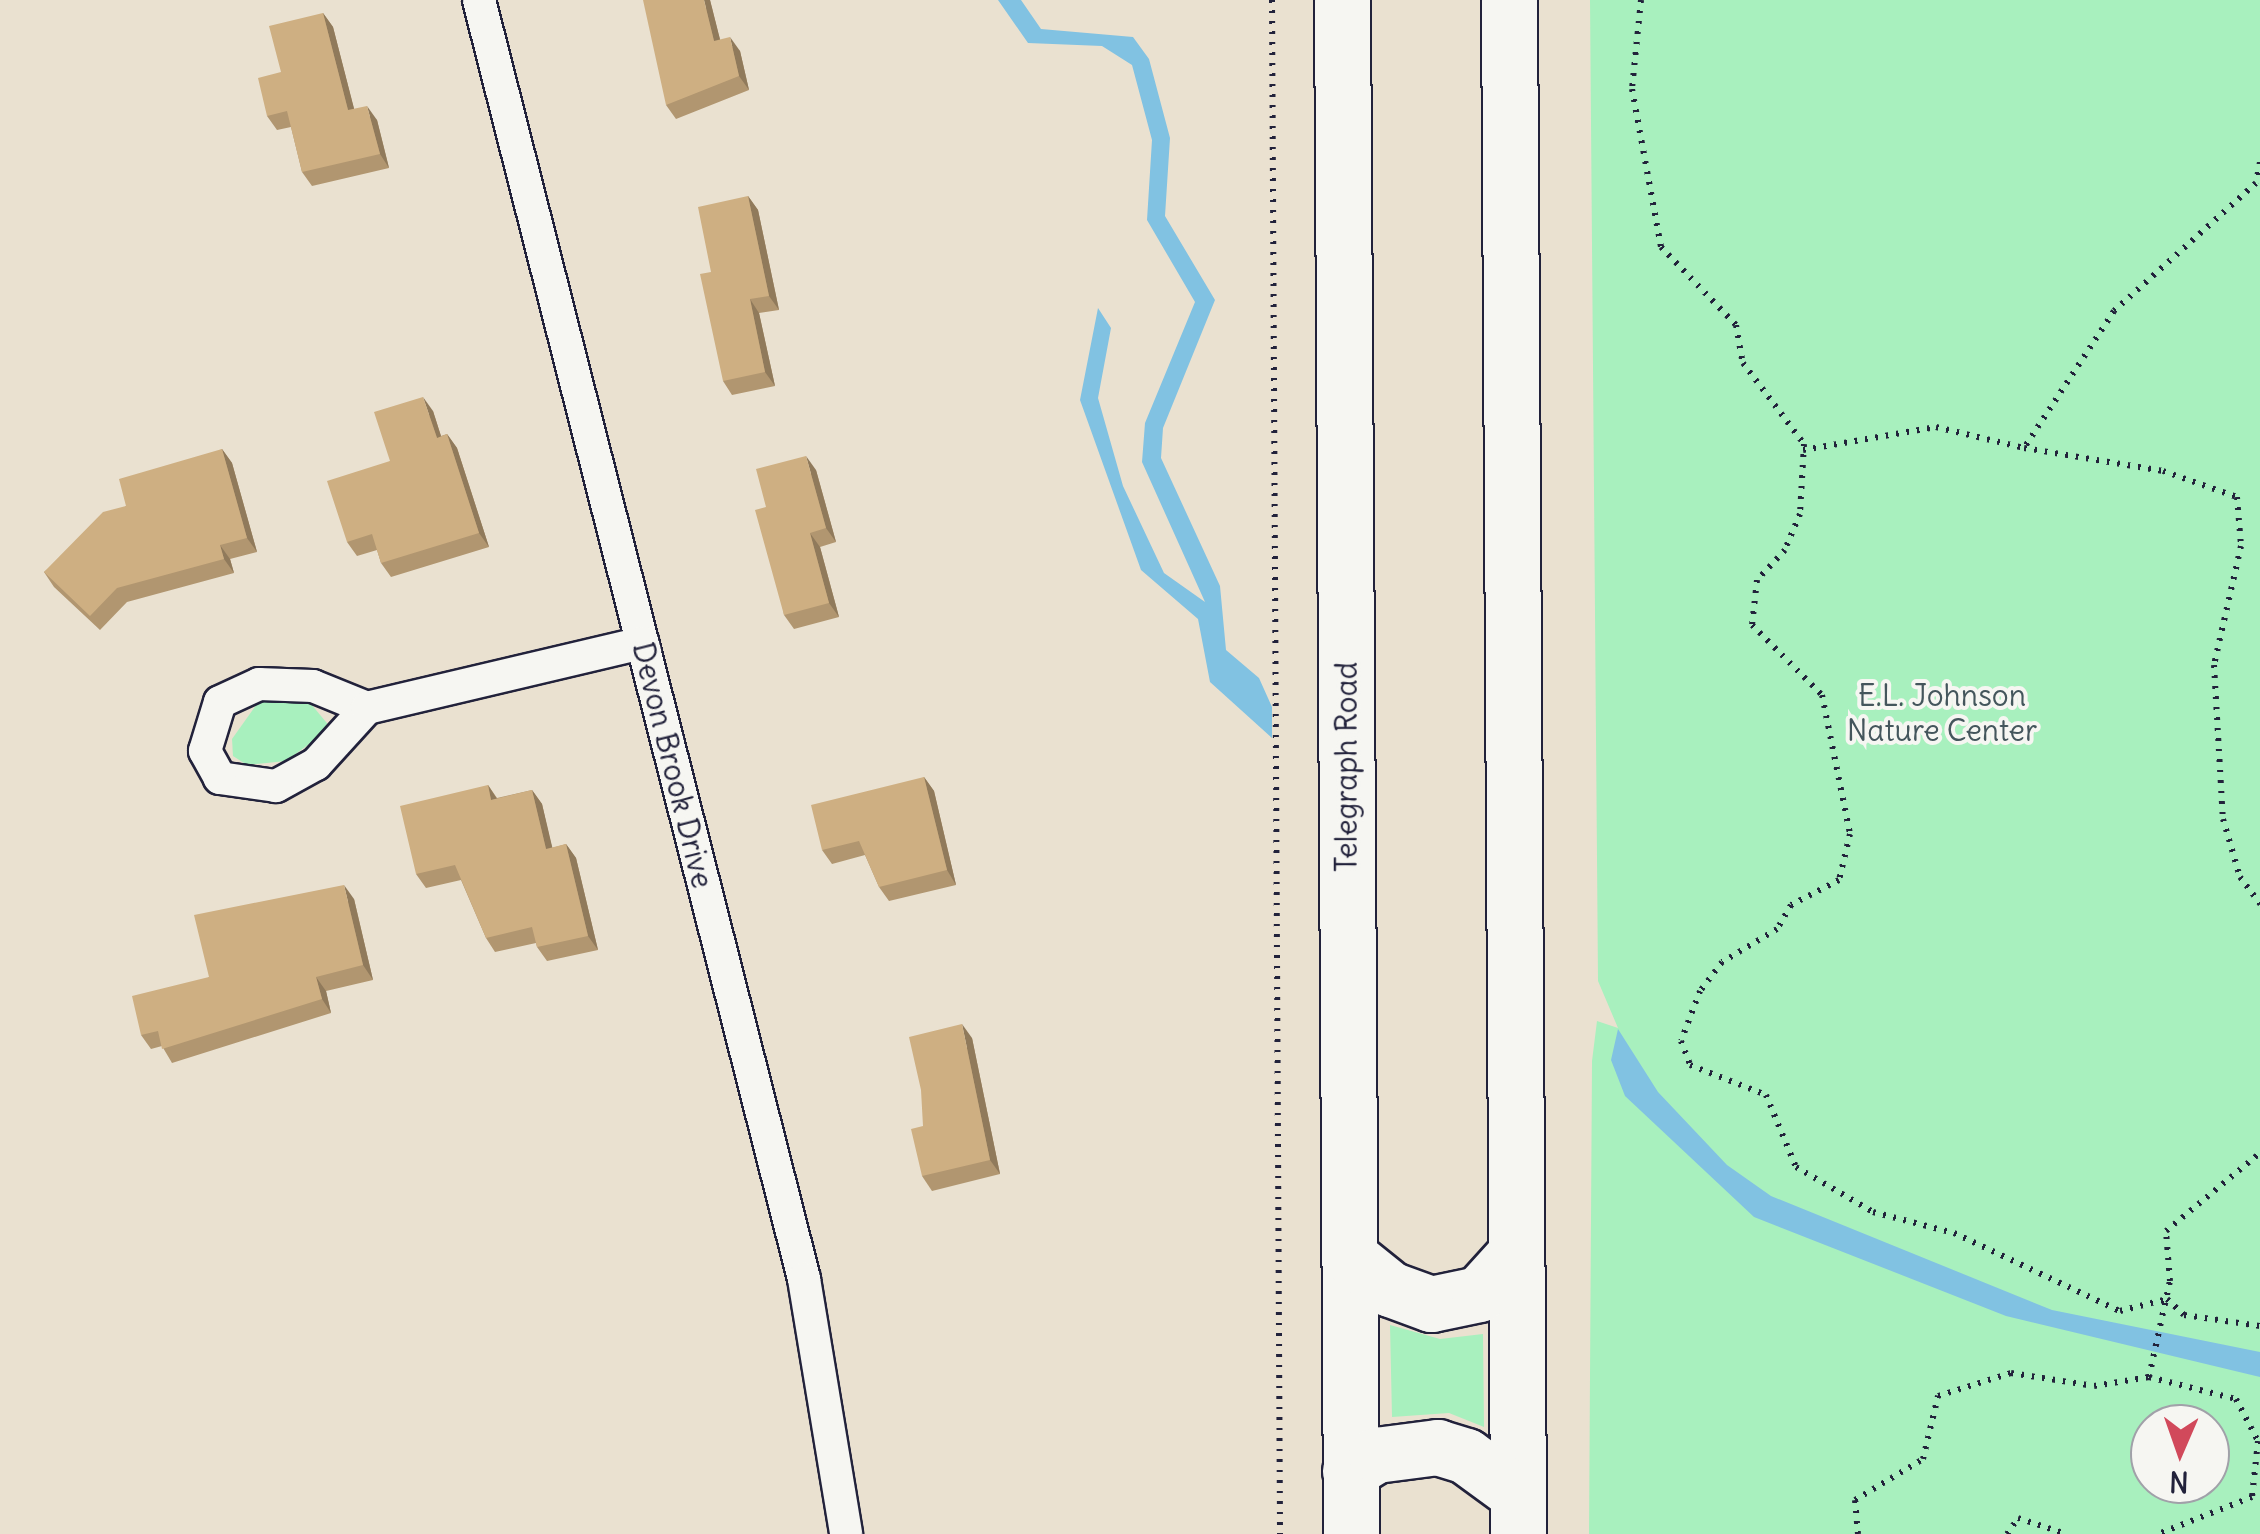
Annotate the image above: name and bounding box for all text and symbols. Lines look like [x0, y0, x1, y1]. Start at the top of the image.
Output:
street label: Devon Brook Drive [625, 638, 721, 892]
street label: Telegraph Road [1328, 662, 1364, 872]
park label: E.L. Johnson Nature Center [1847, 677, 2037, 748]
north arrow [2130, 1404, 2230, 1504]
text: N [2169, 1464, 2189, 1500]

